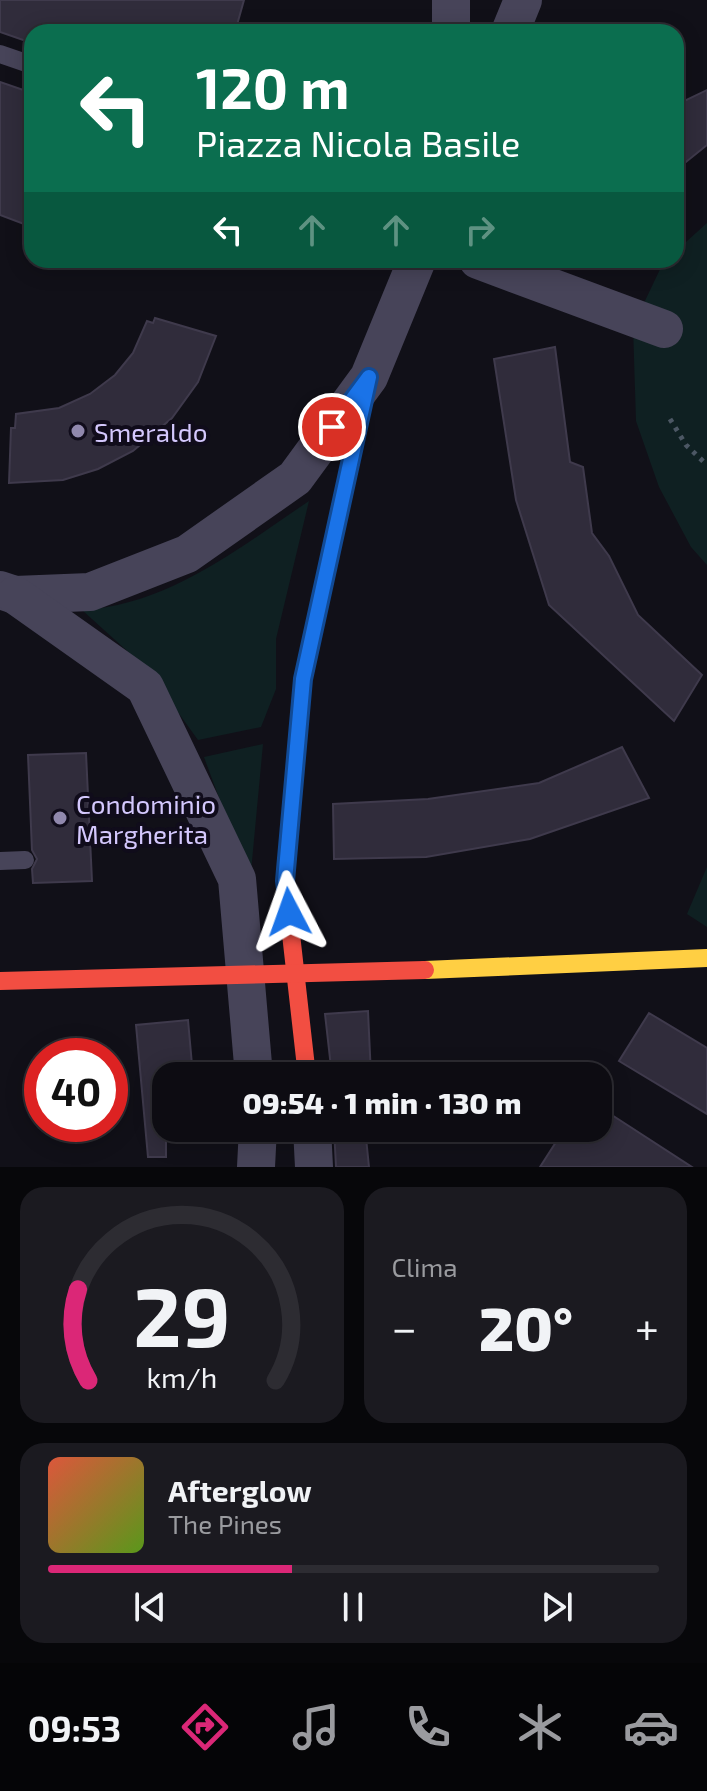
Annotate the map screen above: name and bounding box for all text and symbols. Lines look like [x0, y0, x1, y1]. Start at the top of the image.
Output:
text: 120 m [196, 53, 350, 120]
icon: left [64, 56, 168, 160]
text: Piazza Nicola Basile [196, 121, 520, 164]
icon: left [206, 208, 250, 252]
icon: ahead [290, 208, 334, 252]
icon: ahead [374, 208, 418, 252]
icon: right [458, 208, 502, 252]
pin [298, 393, 366, 461]
icon: arrive [310, 405, 354, 449]
place label: Smeraldo [94, 416, 207, 447]
marker: Smeraldo [69, 422, 87, 440]
place label: Condominio Margherita [76, 788, 216, 849]
marker: Condominio Margherita [51, 809, 69, 827]
position arrow [247, 870, 331, 954]
speed limit sign: 40 [24, 1038, 128, 1142]
text: 09:54 · 1 min · 130 m [242, 1084, 522, 1120]
text: Clima [392, 1251, 458, 1282]
text: 29 [133, 1264, 230, 1364]
text: 20° [479, 1291, 573, 1363]
text: − [392, 1300, 417, 1353]
text: + [635, 1300, 659, 1353]
text: km/h [146, 1359, 217, 1394]
text: Afterglow [168, 1472, 312, 1508]
text: The Pines [168, 1508, 282, 1539]
icon: previous [128, 1585, 172, 1629]
icon: pause [331, 1585, 375, 1629]
icon: next [535, 1585, 579, 1629]
icon: directions [177, 1699, 233, 1755]
icon: music [288, 1699, 344, 1755]
icon: phone [400, 1699, 456, 1755]
icon: climate [512, 1699, 568, 1755]
icon: car [623, 1699, 679, 1755]
text: 09:53 [28, 1706, 121, 1749]

